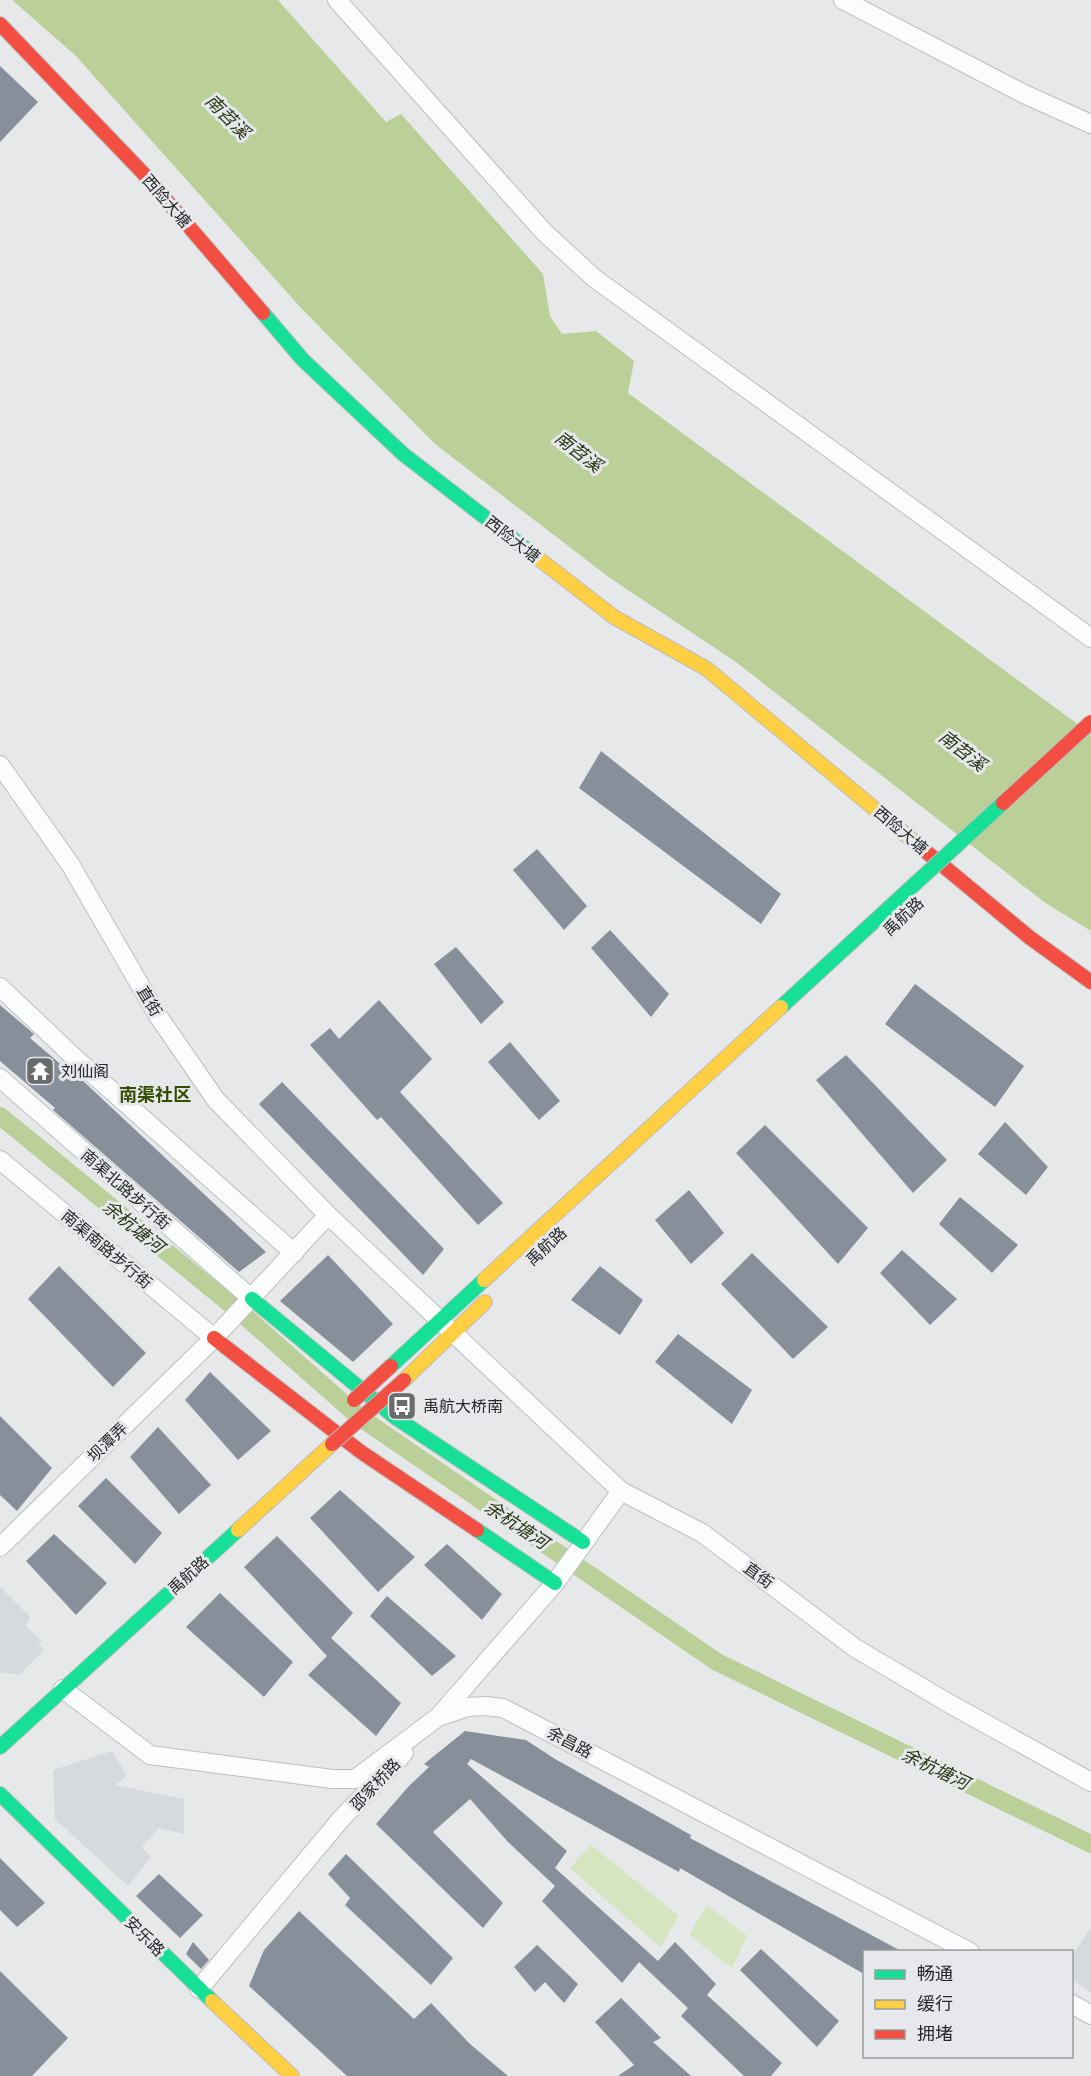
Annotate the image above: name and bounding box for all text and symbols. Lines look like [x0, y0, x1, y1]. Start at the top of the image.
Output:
water label: 南苕溪 [200, 88, 257, 145]
street label: 西险大塘 [138, 170, 196, 232]
water label: 南苕溪 [550, 425, 609, 478]
street label: 西险大塘 [481, 511, 545, 567]
water label: 南苕溪 [934, 724, 993, 777]
street label: 西险大塘 [869, 801, 933, 859]
street label: 禹航路 [878, 892, 928, 940]
street label: 直街 [132, 982, 168, 1020]
temple icon: 刘仙阁 [24, 1055, 56, 1087]
place label: 刘仙阁 [61, 1060, 109, 1082]
district label: 南渠社区 [119, 1082, 191, 1106]
street label: 南渠北路步行街 [77, 1144, 175, 1234]
water label: 余杭塘河 [98, 1194, 172, 1260]
street label: 南渠南路步行街 [57, 1205, 157, 1293]
street label: 禹航路 [521, 1222, 571, 1270]
bus stop icon: 禹航大桥南 [386, 1390, 418, 1422]
place label: 禹航大桥南 [423, 1395, 503, 1417]
street label: 坝潭弄 [82, 1417, 132, 1467]
water label: 余杭塘河 [480, 1494, 556, 1556]
street label: 禹航路 [163, 1551, 213, 1599]
street label: 直街 [740, 1557, 778, 1593]
street label: 余昌路 [544, 1721, 596, 1763]
water label: 余杭塘河 [898, 1741, 976, 1796]
street label: 邵家桥路 [345, 1753, 405, 1815]
street label: 安乐路 [120, 1911, 170, 1961]
legend [863, 1950, 1073, 2058]
text: 畅通 [917, 1961, 953, 1985]
text: 缓行 [917, 1991, 953, 2015]
text: 拥堵 [917, 2021, 953, 2045]

